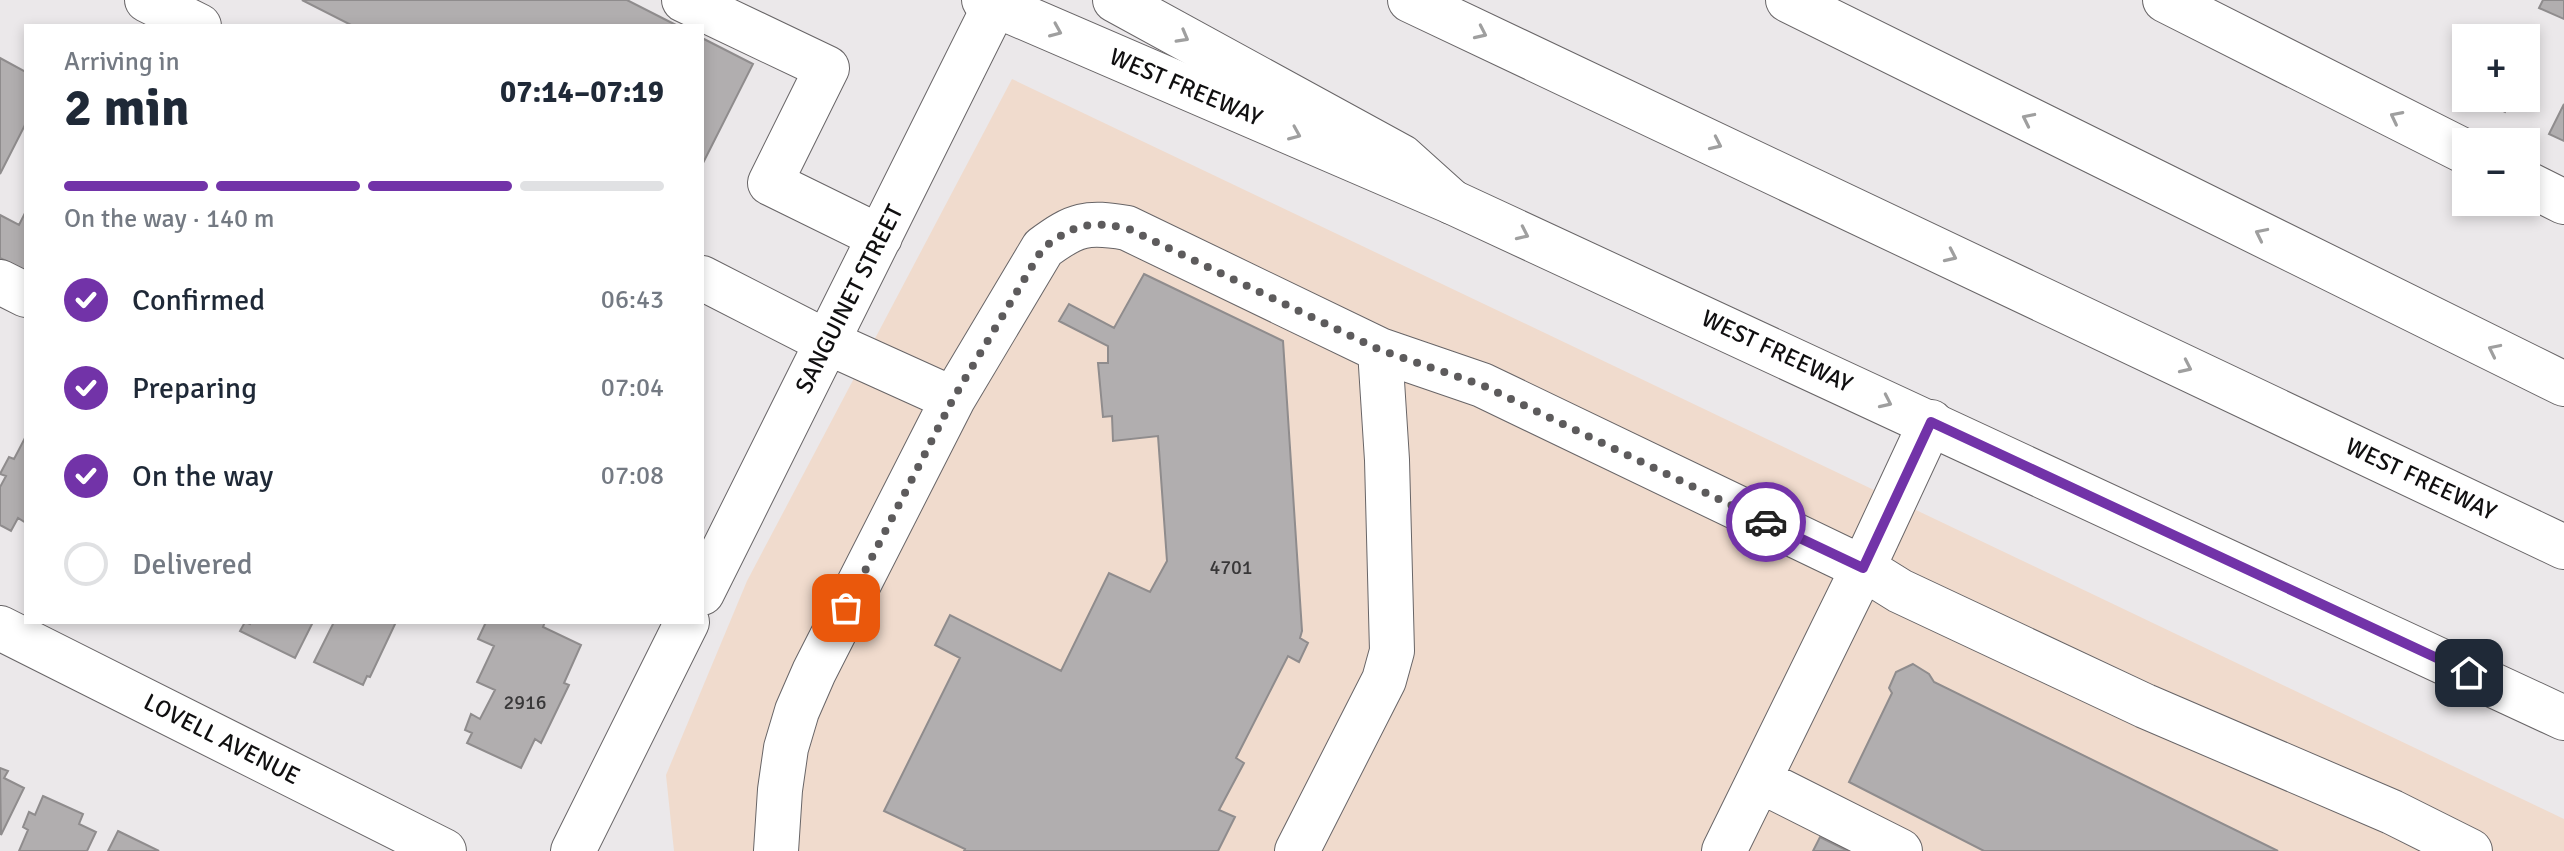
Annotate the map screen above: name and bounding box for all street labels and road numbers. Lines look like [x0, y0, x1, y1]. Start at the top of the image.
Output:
street label: WEST FREEWAY [1105, 41, 1267, 133]
street label: SANGUINET STREET [788, 199, 910, 398]
street label: WEST FREEWAY [1697, 303, 1857, 399]
street label: WEST FREEWAY [2341, 431, 2501, 527]
street label: LOVELL AVENUE [139, 687, 305, 791]

